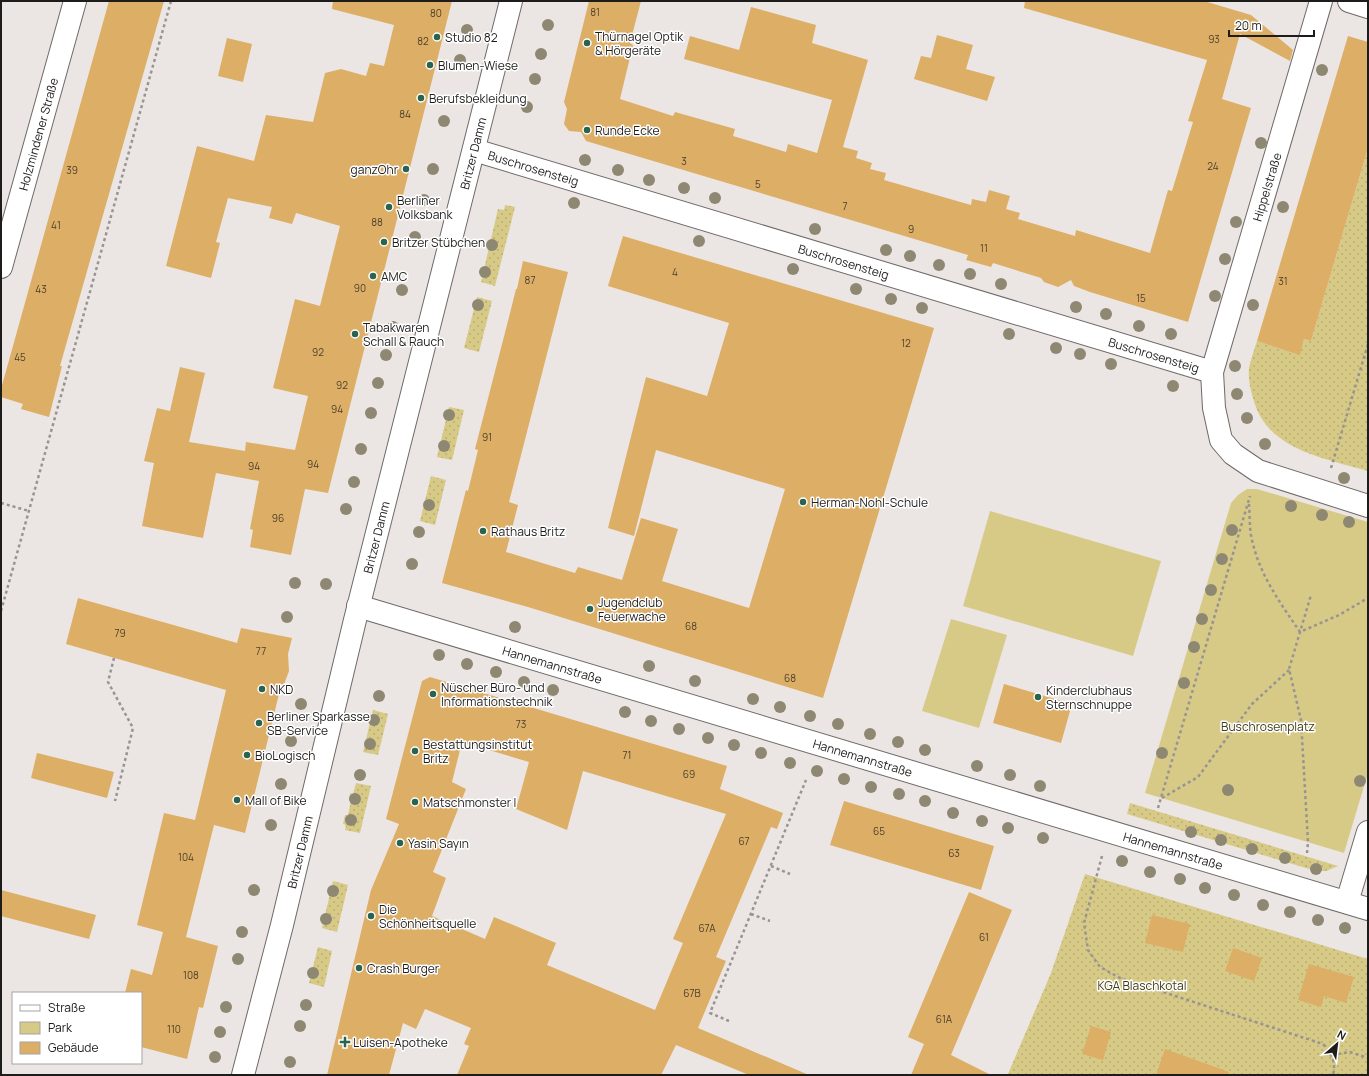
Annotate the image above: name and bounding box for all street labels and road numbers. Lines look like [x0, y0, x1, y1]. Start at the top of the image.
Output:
street label: Holzmindener Straße [14, 76, 62, 192]
street label: Britzer Damm [455, 115, 490, 191]
street label: Buschrosensteig [486, 146, 581, 190]
street label: Hippelstraße [1248, 151, 1286, 223]
street label: Buschrosensteig [796, 240, 891, 283]
street label: Buschrosensteig [1106, 333, 1201, 376]
street label: Britzer Damm [359, 499, 393, 575]
street label: Hannemannstraße [501, 641, 604, 687]
street label: Hannemannstraße [811, 734, 915, 780]
street label: Britzer Damm [283, 814, 316, 890]
street label: Hannemannstraße [1121, 828, 1225, 874]

